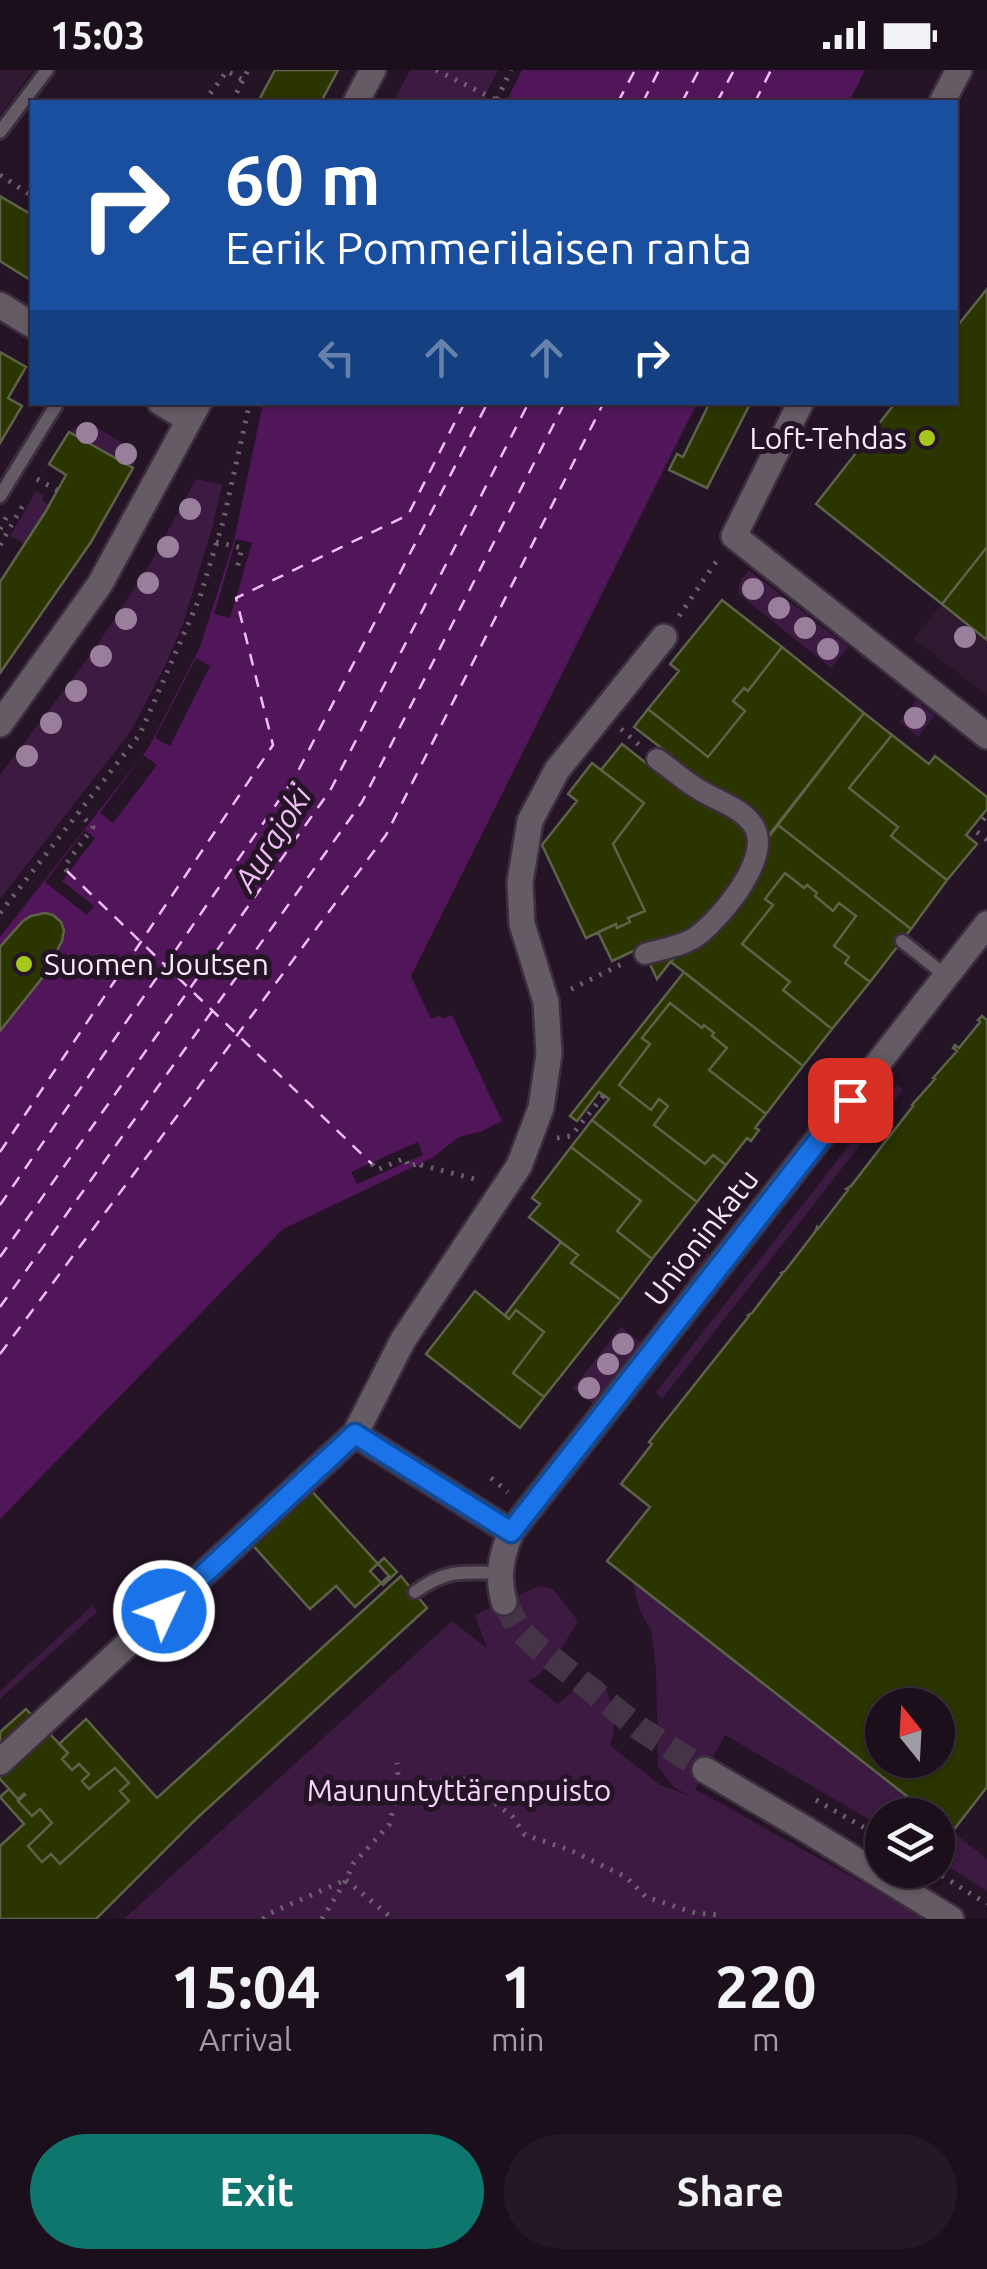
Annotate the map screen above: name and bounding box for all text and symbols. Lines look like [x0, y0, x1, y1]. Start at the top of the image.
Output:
text: 15:03 [50, 14, 145, 56]
icon: right [60, 140, 190, 270]
text: 60 m [225, 140, 381, 218]
text: Eerik Pommerilaisen ranta [225, 222, 752, 273]
icon: left [309, 330, 364, 385]
icon: ahead [414, 330, 469, 385]
icon: ahead [519, 330, 574, 385]
icon: right [624, 330, 679, 385]
place label: Loft-Tehdas [749, 421, 907, 455]
marker: Loft-Tehdas [916, 427, 938, 449]
water label: Aurajoki [225, 778, 319, 899]
place label: Suomen Joutsen [44, 947, 269, 981]
marker: Suomen Joutsen [13, 953, 35, 975]
pin [808, 1058, 893, 1143]
icon: arrive [823, 1073, 878, 1128]
street label: Unioninkatu [637, 1162, 765, 1312]
position arrow [112, 1559, 216, 1663]
north arrow [865, 1688, 955, 1778]
map controls [865, 1688, 955, 1888]
park label: Maununtyttärenpuisto [307, 1773, 611, 1807]
button: layers [865, 1798, 955, 1888]
text: 15:04 [170, 1952, 321, 2019]
text: 1 [501, 1952, 535, 2019]
text: 220 [715, 1952, 817, 2019]
text: Arrival [199, 2021, 292, 2057]
text: min [491, 2021, 545, 2057]
text: m [752, 2021, 780, 2057]
button: Exit [30, 2134, 484, 2249]
button: Share [504, 2134, 957, 2249]

